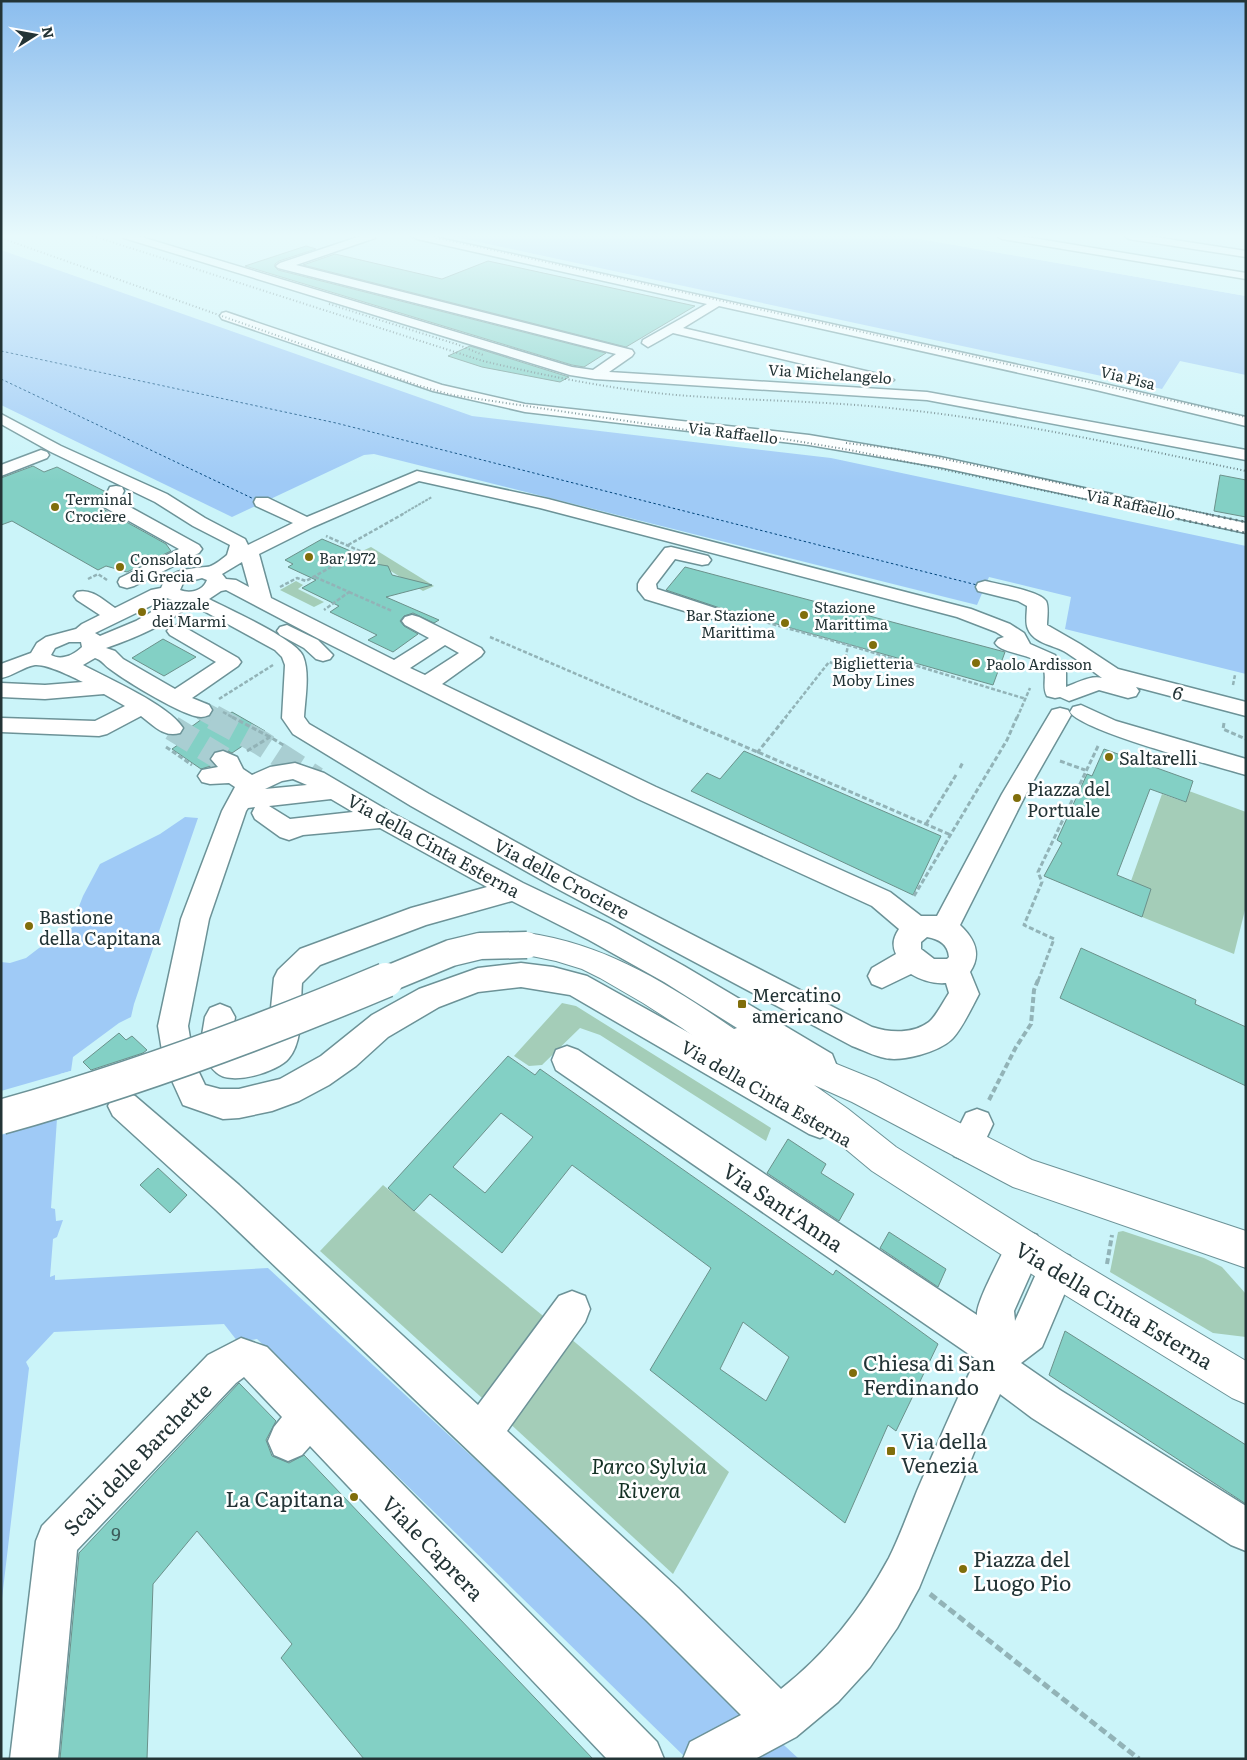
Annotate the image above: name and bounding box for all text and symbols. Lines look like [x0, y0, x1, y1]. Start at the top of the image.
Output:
north arrow [10, 10, 60, 60]
text: N [38, 25, 60, 40]
street label: Via Michelangelo [767, 357, 893, 389]
street label: Via Pisa [1098, 359, 1159, 395]
street label: Via Raffaello [687, 415, 780, 449]
street label: Via Raffaello [1084, 482, 1178, 524]
place label: Terminal Crociere [65, 487, 132, 527]
marker: Terminal Crociere [49, 501, 61, 513]
place label: Bar 1972 [319, 546, 376, 569]
place label: Consolato di Grecia [130, 547, 202, 587]
marker: Bar 1972 [303, 551, 315, 563]
marker: Consolato di Grecia [114, 561, 126, 573]
place label: Piazzale dei Marmi [152, 592, 226, 632]
place label: Stazione Marittima [814, 595, 889, 635]
place label: Bar Stazione Marittima [686, 603, 776, 643]
marker: Piazzale dei Marmi [136, 606, 148, 618]
marker: Stazione Marittima [798, 609, 810, 621]
marker: Bar Stazione Marittima [779, 617, 791, 629]
marker: Biglietteria Moby Lines [867, 639, 879, 651]
place label: Biglietteria Moby Lines [832, 651, 914, 691]
place label: Paolo Ardisson [986, 652, 1092, 675]
marker: Paolo Ardisson [970, 657, 982, 669]
street label: 6 [1170, 678, 1186, 706]
place label: Saltarelli [1119, 744, 1197, 771]
marker: Saltarelli [1103, 751, 1115, 763]
place label: Piazza del Portuale [1027, 775, 1110, 823]
street label: Via della Cinta Esterna [343, 786, 526, 904]
marker: Piazza del Portuale [1011, 792, 1023, 804]
street label: Via delle Crociere [489, 831, 635, 925]
place label: Bastione della Capitana [39, 903, 161, 951]
marker: Bastione della Capitana [23, 920, 35, 932]
place label: Mercatino americano [752, 981, 843, 1029]
marker: Mercatino americano [736, 998, 748, 1010]
street label: Via della Cinta Esterna [676, 1033, 858, 1153]
street label: Via Sant'Anna [717, 1154, 851, 1258]
street label: Via della Cinta Esterna [1010, 1232, 1220, 1376]
place label: Chiesa di San Ferdinando [863, 1346, 995, 1401]
marker: Chiesa di San Ferdinando [847, 1367, 859, 1379]
street label: Scali delle Barchette [55, 1375, 217, 1541]
place label: Via della Venezia [901, 1424, 988, 1479]
marker: Via della Venezia [885, 1445, 897, 1457]
park label: Parco Sylvia Rivera [591, 1449, 707, 1504]
place label: La Capitana [226, 1482, 345, 1513]
street label: Viale Caprera [376, 1488, 493, 1607]
marker: La Capitana [348, 1491, 360, 1503]
house number: 9 [111, 1520, 121, 1547]
place label: Piazza del Luogo Pio [973, 1542, 1071, 1597]
marker: Piazza del Luogo Pio [957, 1563, 969, 1575]

